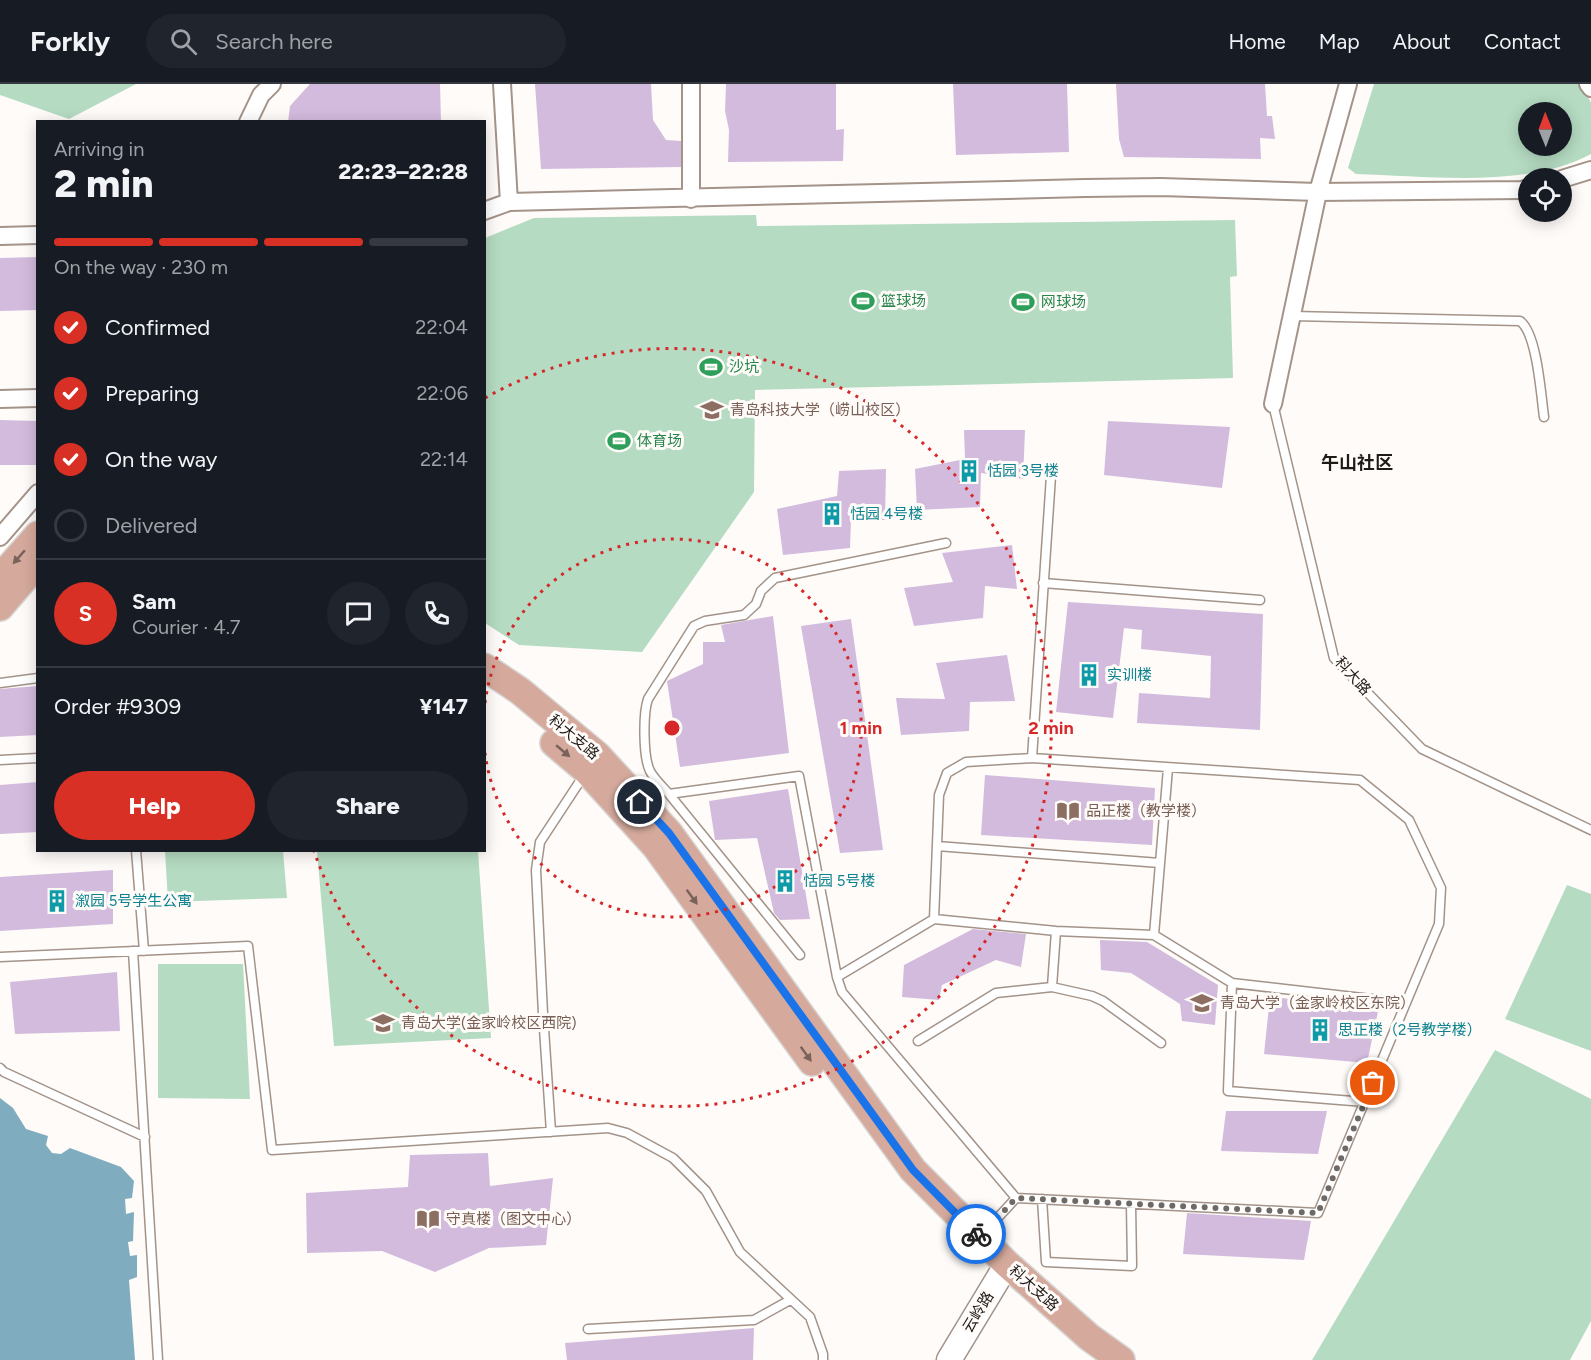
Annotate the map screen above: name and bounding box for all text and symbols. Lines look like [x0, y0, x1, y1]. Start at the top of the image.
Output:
search box [146, 14, 566, 68]
text: Forkly [30, 24, 110, 58]
icon: search [167, 25, 200, 58]
text: Search here [215, 28, 333, 55]
text: Home [1229, 29, 1286, 54]
text: Map [1319, 29, 1360, 54]
text: About [1393, 29, 1451, 54]
text: Contact [1484, 29, 1561, 54]
north arrow [1518, 102, 1572, 156]
map controls [1518, 102, 1572, 222]
text: Arriving in [54, 137, 144, 161]
text: 22:23–22:28 [338, 158, 468, 185]
text: 2 min [54, 160, 154, 207]
button: locate [1518, 168, 1572, 222]
text: On the way · 230 m [54, 255, 228, 279]
sports icon: 篮球场 [850, 288, 876, 314]
sports icon: 网球场 [1010, 289, 1036, 315]
place label: 篮球场 [881, 292, 926, 310]
place label: 网球场 [1041, 293, 1086, 311]
icon: check [54, 311, 87, 344]
text: Confirmed [105, 314, 210, 341]
text: 22:04 [415, 315, 468, 339]
sports icon: 沙坑 [698, 354, 724, 380]
place label: 沙坑 [729, 358, 759, 376]
icon: check [54, 377, 87, 410]
text: Preparing [105, 380, 199, 407]
text: 22:06 [416, 381, 468, 405]
school or university icon: 青岛科技大学（崂山校区） [699, 397, 725, 423]
place label: 青岛科技大学（崂山校区） [730, 401, 910, 419]
sports icon: 体育场 [606, 428, 632, 454]
place label: 体育场 [637, 432, 682, 450]
icon: check [54, 443, 87, 476]
text: On the way [105, 446, 217, 473]
text: 22:14 [420, 447, 468, 471]
district label: 午山社区 [1321, 452, 1393, 474]
building icon: 恬园 3号楼 [956, 458, 982, 484]
place label: 恬园 3号楼 [987, 462, 1059, 480]
building icon: 恬园 4号楼 [819, 501, 845, 527]
place label: 恬园 4号楼 [850, 505, 923, 523]
text: Delivered [105, 512, 198, 539]
one-way arrow [13, 549, 26, 564]
button: chat [327, 582, 390, 645]
button: phone [405, 582, 468, 645]
text: Sam [132, 588, 176, 615]
text: S [79, 600, 92, 627]
text: Courier · 4.7 [132, 615, 241, 639]
street label: 科大路 [1331, 653, 1375, 699]
building icon: 实训楼 [1076, 662, 1102, 688]
place label: 实训楼 [1107, 666, 1152, 684]
text: Order #9309 [54, 693, 181, 720]
text: ¥147 [419, 693, 468, 720]
street label: 科大支路 [545, 711, 603, 763]
text: 1 min [840, 717, 882, 739]
text: 2 min [1028, 717, 1074, 739]
centre of rings [662, 718, 682, 738]
one-way arrow [555, 744, 571, 757]
button: Help [54, 771, 255, 840]
button: Share [267, 771, 468, 840]
pin [614, 776, 665, 827]
icon: home [623, 785, 656, 818]
library icon: 品正楼（教学楼） [1055, 798, 1081, 824]
place label: 品正楼（教学楼） [1086, 802, 1206, 820]
building icon: 恬园 5号楼 [772, 868, 798, 894]
place label: 恬园 5号楼 [803, 872, 875, 890]
building icon: 溆园 5号学生公寓 [44, 888, 70, 914]
one-way arrow [685, 889, 697, 904]
place label: 溆园 5号学生公寓 [75, 892, 192, 910]
school or university icon: 青岛大学（金家岭校区东院） [1189, 990, 1215, 1016]
place label: 青岛大学（金家岭校区东院） [1220, 994, 1415, 1012]
school or university icon: 青岛大学(金家岭校区西院) [370, 1010, 396, 1036]
place label: 青岛大学(金家岭校区西院) [401, 1014, 577, 1032]
building icon: 思正楼（2号教学楼） [1307, 1017, 1333, 1043]
place label: 思正楼（2号教学楼） [1338, 1021, 1481, 1039]
one-way arrow [800, 1046, 812, 1062]
pin [1347, 1057, 1398, 1108]
icon: bag [1356, 1066, 1389, 1099]
courier [946, 1204, 1006, 1264]
library icon: 守真楼（图文中心） [415, 1206, 441, 1232]
place label: 守真楼（图文中心） [446, 1210, 581, 1228]
icon: bike [960, 1218, 993, 1251]
street label: 科大支路 [1006, 1261, 1062, 1315]
street label: 云岭路 [959, 1288, 997, 1336]

